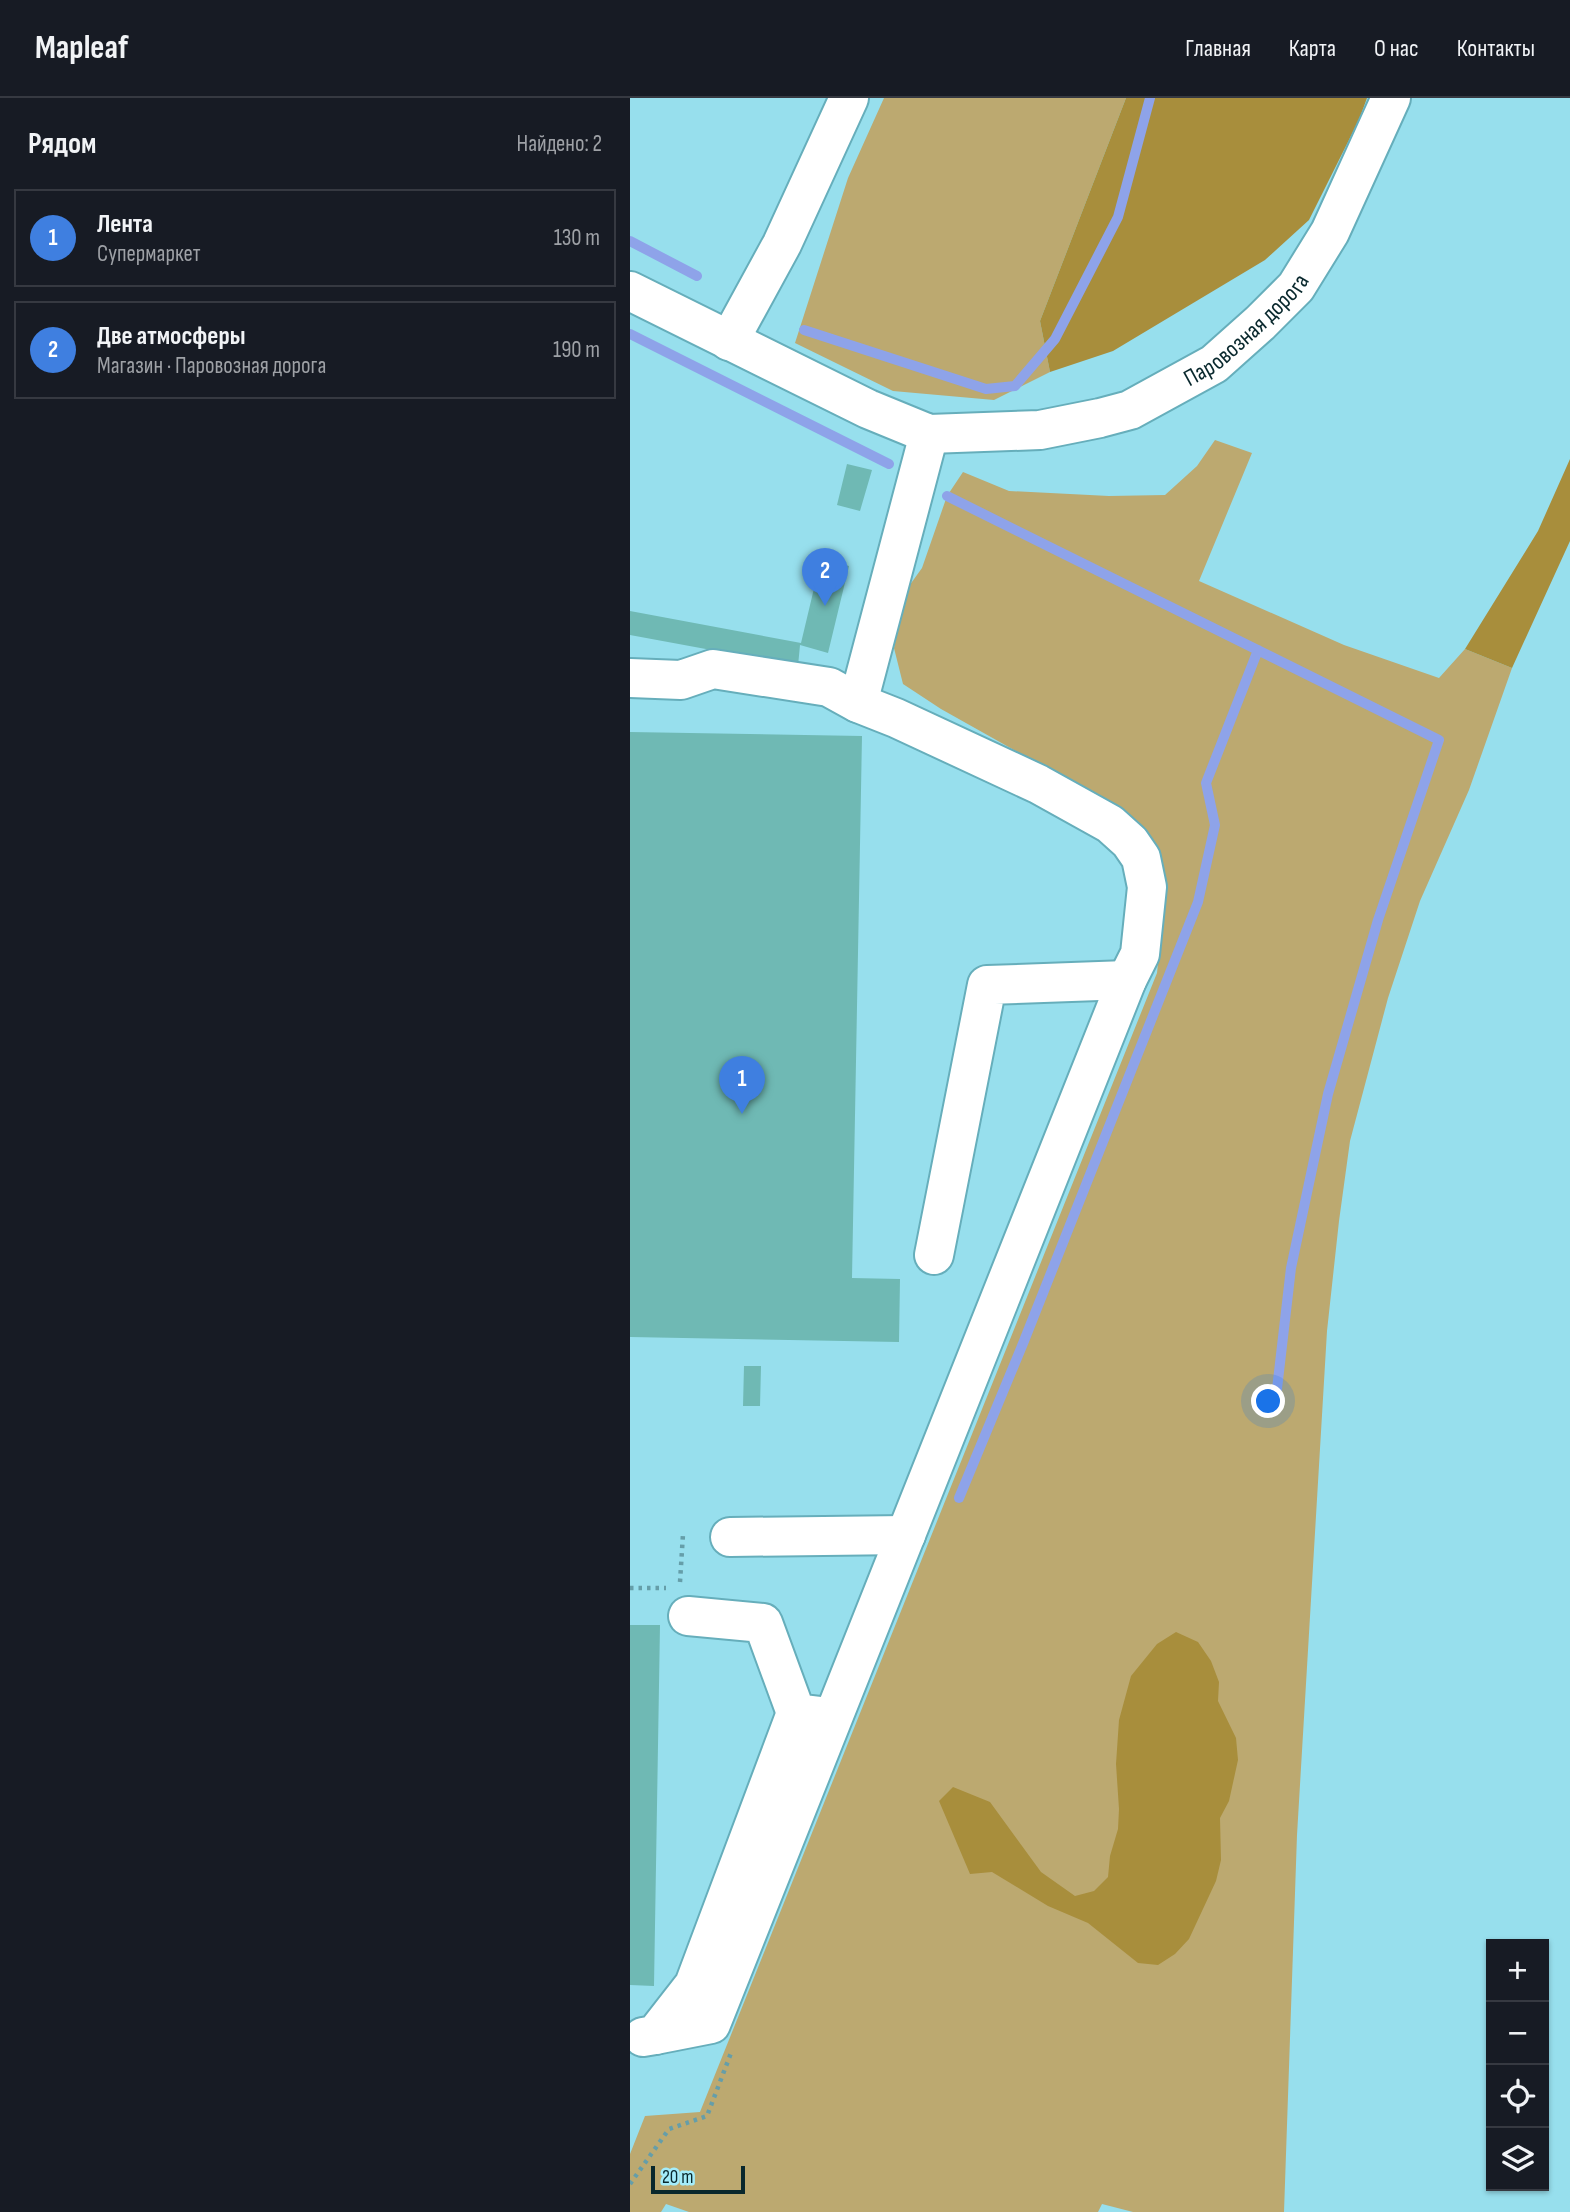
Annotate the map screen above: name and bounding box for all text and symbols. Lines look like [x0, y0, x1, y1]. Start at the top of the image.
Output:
text: Mapleaf [35, 28, 128, 68]
text: Главная [1185, 34, 1251, 63]
text: Карта [1289, 34, 1336, 63]
text: О нас [1374, 34, 1419, 63]
text: Контакты [1457, 34, 1535, 63]
text: Рядом [28, 126, 96, 162]
text: Найдено: 2 [516, 130, 602, 158]
text: Лента [97, 209, 153, 240]
text: 1 [48, 224, 58, 252]
text: 130 m [554, 224, 600, 252]
text: Супермаркет [97, 240, 200, 268]
street label: Паровозная дорога [1179, 269, 1316, 393]
text: Две атмосферы [97, 321, 245, 352]
text: 2 [48, 336, 58, 364]
text: 190 m [553, 336, 600, 364]
text: Магазин · Паровозная дорога [97, 352, 326, 380]
pin: 2 [802, 548, 848, 606]
pin: 1 [719, 1056, 765, 1114]
your location [1251, 1384, 1285, 1418]
map controls [1486, 1939, 1549, 2191]
button: + [1486, 1939, 1549, 2002]
button: − [1486, 2002, 1549, 2065]
button: locate [1486, 2065, 1549, 2128]
button: layers [1486, 2128, 1549, 2191]
scale bar [651, 2163, 746, 2195]
text: 20 m [662, 2166, 694, 2189]

